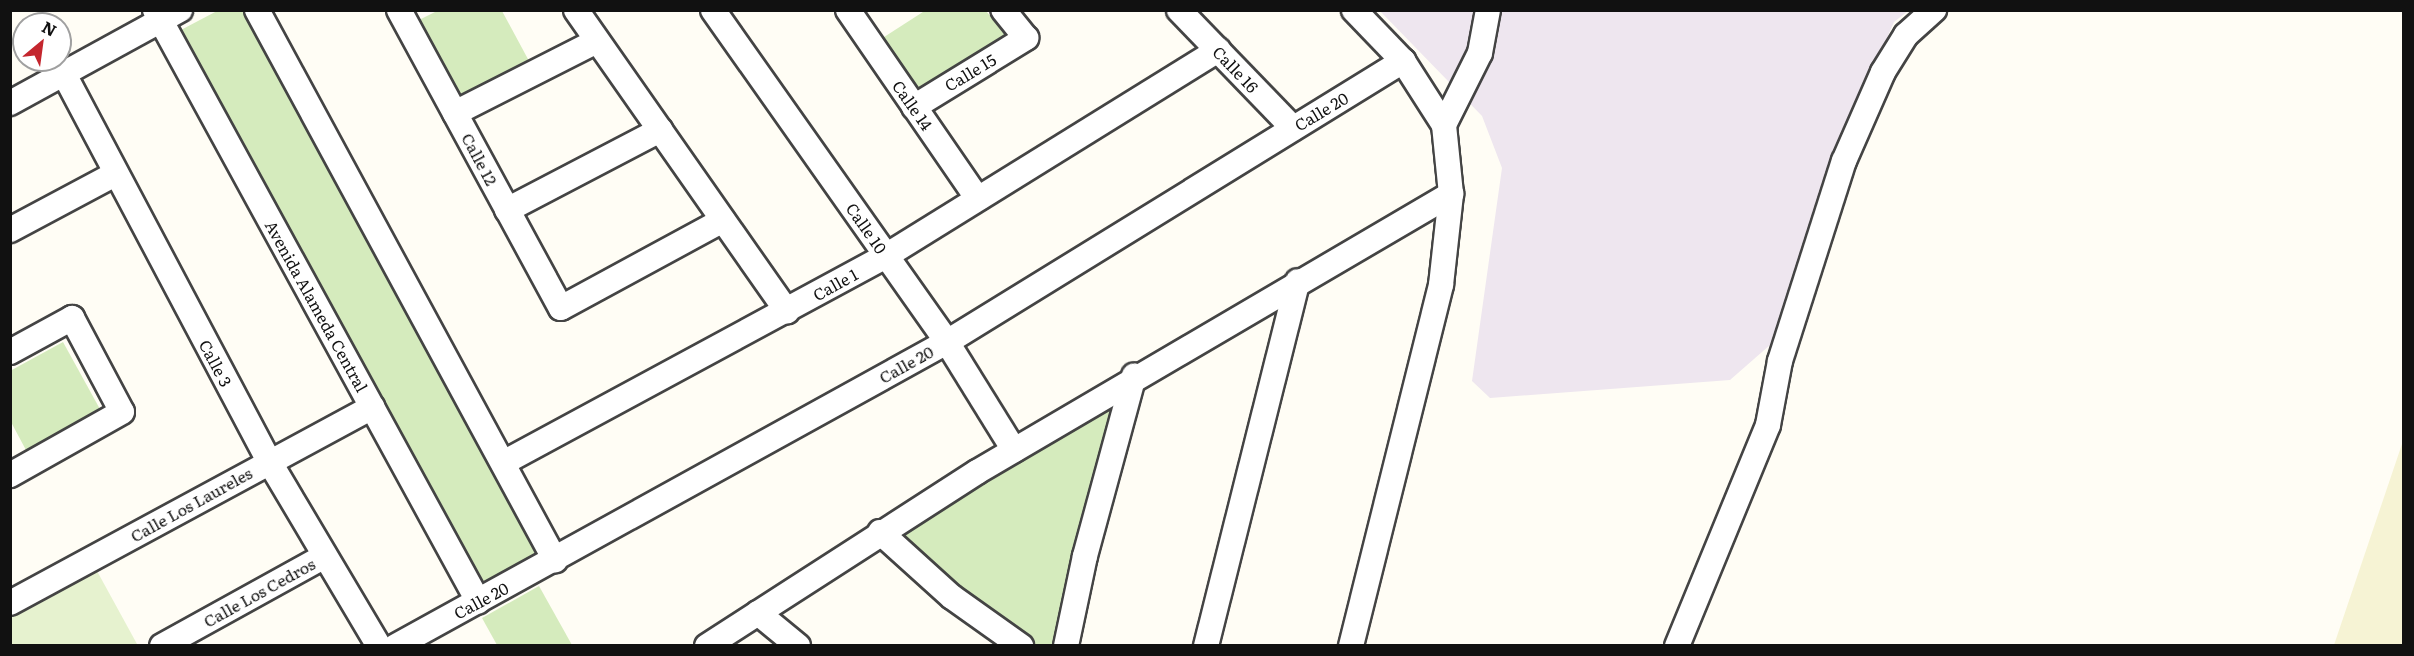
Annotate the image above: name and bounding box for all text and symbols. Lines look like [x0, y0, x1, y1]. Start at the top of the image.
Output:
north arrow [12, 12, 72, 72]
text: N [38, 14, 61, 42]
street label: Calle 16 [1209, 42, 1263, 96]
street label: Calle 15 [941, 49, 999, 95]
street label: Calle 14 [889, 76, 937, 134]
street label: Calle 20 [1291, 88, 1351, 134]
street label: Calle 12 [458, 130, 502, 188]
street label: Calle 10 [843, 199, 891, 257]
street label: Avenida Alameda Central [262, 217, 372, 395]
street label: Calle 1 [809, 264, 861, 304]
street label: Calle 3 [196, 336, 236, 390]
street label: Calle 20 [876, 341, 936, 387]
street label: Calle Los Laureles [127, 463, 255, 545]
street label: Calle Los Cedros [200, 553, 318, 631]
street label: Calle 20 [450, 578, 512, 622]

